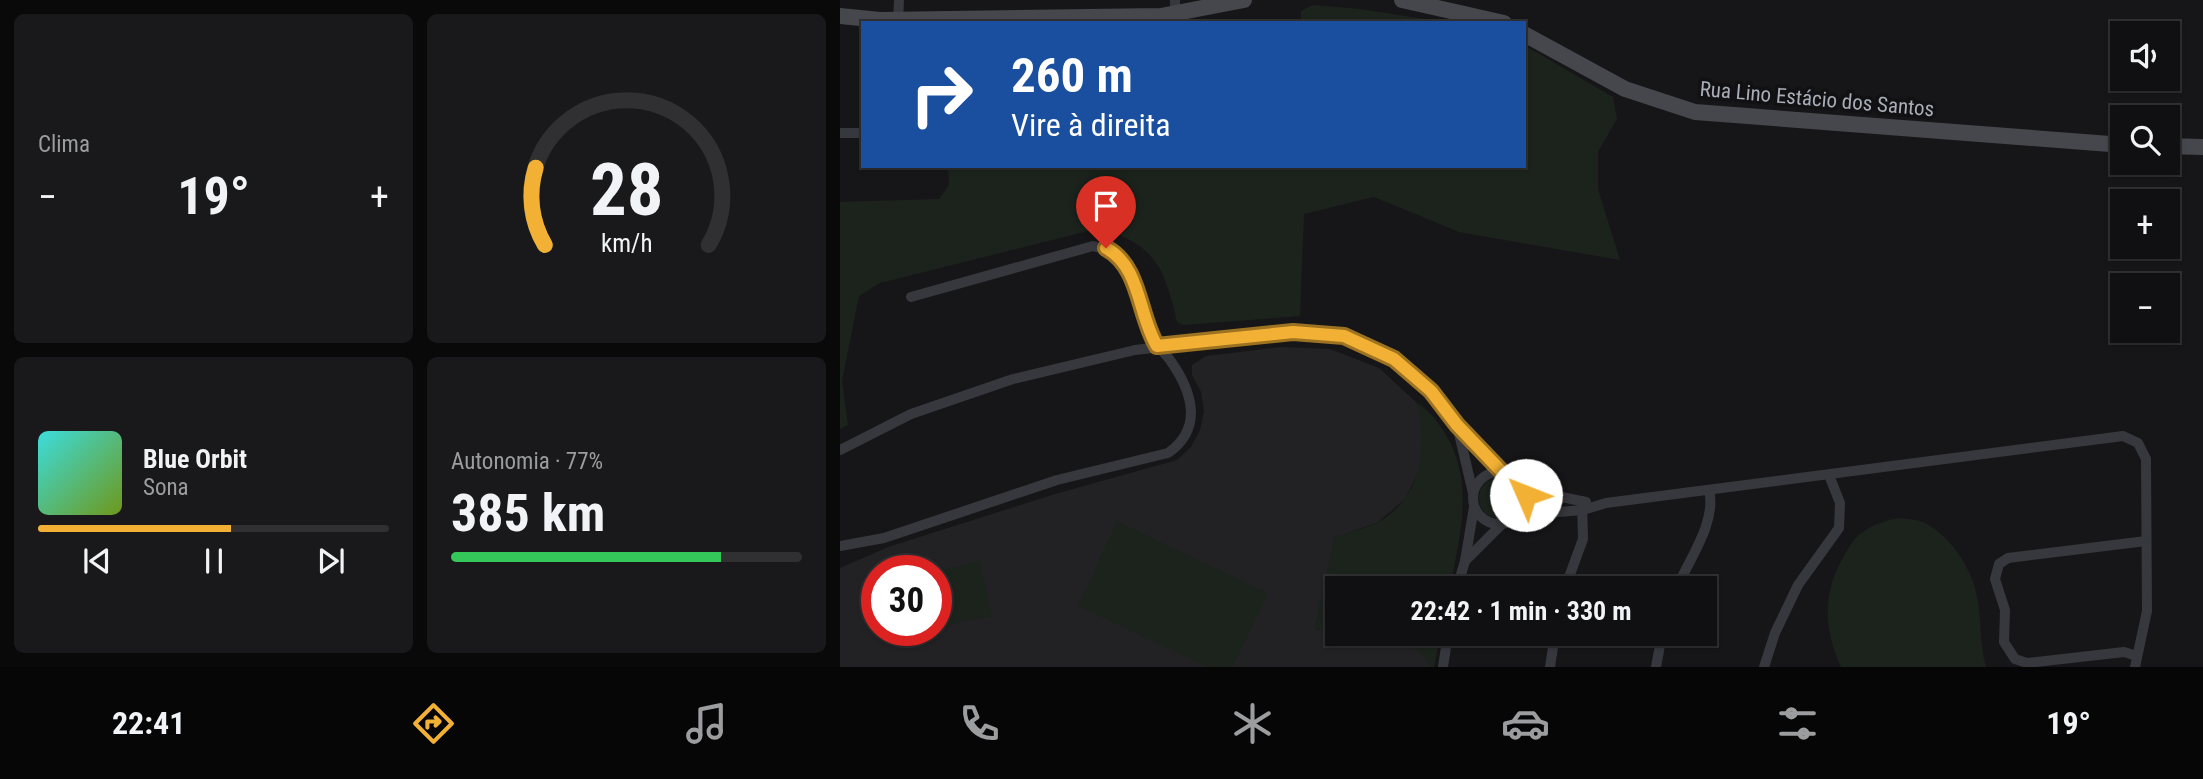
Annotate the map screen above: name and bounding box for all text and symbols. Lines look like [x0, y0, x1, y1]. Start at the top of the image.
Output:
map controls [2110, 21, 2180, 343]
button: sound [2110, 21, 2180, 91]
text: 260 m [1011, 47, 1133, 104]
icon: right [896, 49, 987, 140]
street label: Rua Lino Estácio dos Santos [1699, 77, 1935, 121]
button: search [2110, 105, 2180, 175]
text: Vire à direita [1011, 106, 1171, 144]
text: Clima [38, 131, 90, 158]
text: 28 [590, 147, 663, 233]
text: 19° [177, 166, 250, 227]
text: − [38, 175, 57, 219]
text: + [370, 175, 389, 219]
pin [1076, 176, 1136, 248]
icon: arrive [1087, 187, 1125, 225]
button: + [2110, 189, 2180, 259]
text: km/h [601, 228, 652, 257]
button: − [2110, 273, 2180, 343]
text: Blue Orbit [143, 444, 247, 474]
text: Autonomia · 77% [451, 448, 603, 475]
position arrow [1489, 458, 1563, 532]
text: Sona [143, 474, 189, 501]
text: 385 km [451, 483, 605, 544]
icon: previous [78, 542, 116, 580]
icon: pause [195, 542, 233, 580]
icon: next [312, 542, 350, 580]
speed limit sign: 30 [861, 555, 952, 646]
text: 22:42 · 1 min · 330 m [1411, 596, 1631, 626]
icon: directions [409, 699, 458, 748]
icon: music [682, 699, 731, 748]
icon: phone [955, 699, 1004, 748]
icon: climate [1228, 699, 1277, 748]
icon: car [1501, 699, 1550, 748]
icon: filters [1773, 699, 1822, 748]
text: 22:41 [112, 704, 185, 742]
text: 19° [2046, 704, 2091, 742]

